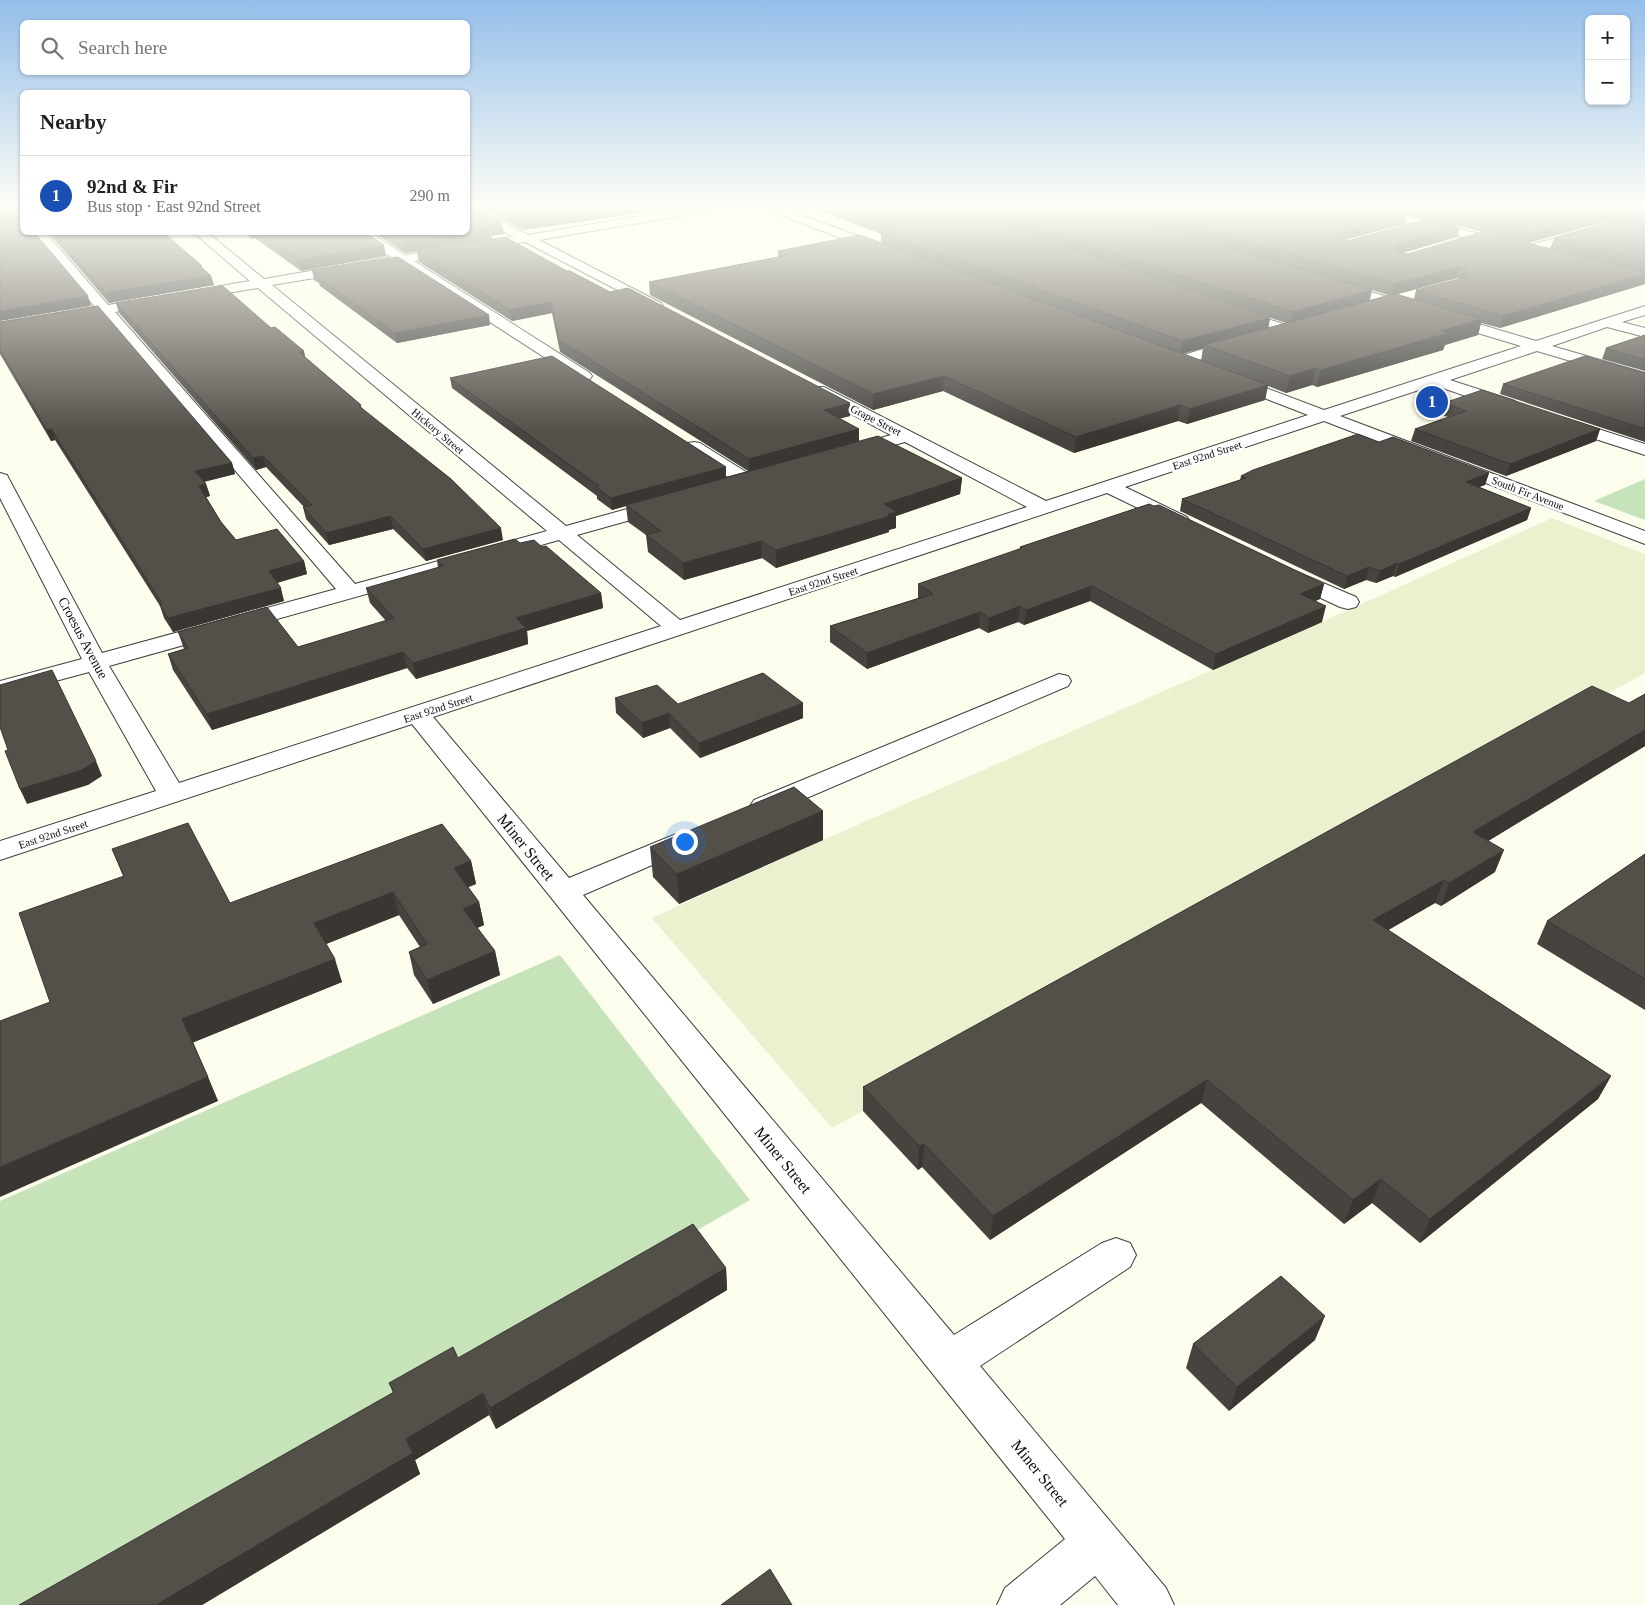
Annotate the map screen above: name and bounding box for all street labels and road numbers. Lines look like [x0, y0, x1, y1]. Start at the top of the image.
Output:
street label: Grape Street [849, 402, 903, 438]
street label: Hickory Street [409, 406, 467, 456]
street label: East 92nd Street [1171, 438, 1243, 472]
street label: South Fir Avenue [1490, 474, 1566, 512]
street label: East 92nd Street [787, 564, 859, 598]
street label: Croesus Avenue [55, 595, 111, 681]
street label: East 92nd Street [402, 691, 474, 725]
street label: Miner Street [494, 810, 558, 884]
street label: East 92nd Street [17, 817, 89, 851]
street label: Miner Street [751, 1123, 815, 1197]
street label: Miner Street [1008, 1436, 1072, 1510]

